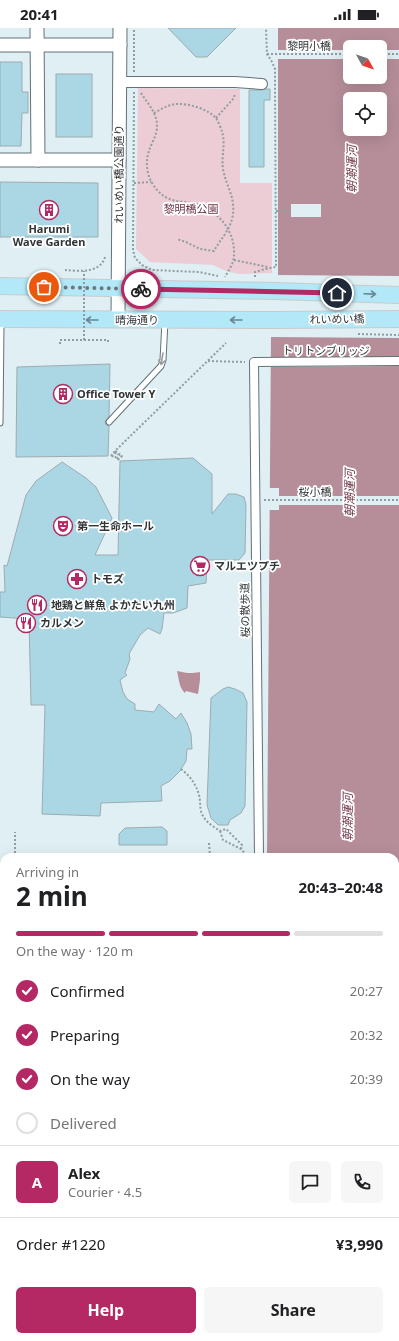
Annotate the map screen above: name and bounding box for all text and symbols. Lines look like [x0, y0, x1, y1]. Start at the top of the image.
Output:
text: 20:41 [20, 4, 59, 24]
street label: 黎明小橋 [287, 38, 331, 53]
north arrow [343, 40, 387, 84]
map controls [343, 40, 387, 136]
button: locate [343, 92, 387, 136]
street label: れいめい橋公園通り [111, 125, 126, 224]
water label: 朝潮運河 [343, 143, 360, 193]
building icon: Harumi Wave Garden [38, 199, 60, 221]
park label: 黎明橋公園 [164, 201, 219, 216]
place label: Harumi Wave Garden [13, 221, 85, 249]
courier [121, 269, 161, 309]
pin [27, 270, 61, 304]
icon: bag [33, 276, 55, 298]
pin [320, 276, 354, 310]
icon: bike [130, 278, 152, 300]
icon: home [326, 282, 348, 304]
one-way arrow [363, 291, 376, 298]
street label: れいめい橋 [309, 311, 365, 326]
street label: 晴海通り [115, 312, 159, 327]
one-way arrow [86, 316, 99, 324]
one-way arrow [230, 316, 243, 324]
street label: トリトンブリッジ [282, 343, 370, 358]
one-way arrow [158, 352, 166, 365]
building icon: Office Tower Y [52, 383, 74, 405]
place label: Office Tower Y [77, 386, 156, 401]
water label: 朝潮運河 [341, 467, 358, 517]
street label: 桜小橋 [299, 484, 332, 499]
theatre icon: 第一生命ホール [52, 515, 74, 537]
place label: 第一生命ホール [77, 518, 154, 533]
supermarket icon: マルエツプチ [189, 555, 211, 577]
place label: マルエツプチ [214, 558, 280, 573]
pharmacy icon: トモズ [66, 568, 88, 590]
place label: トモズ [91, 571, 124, 586]
street label: 桜の散歩道 [237, 582, 252, 638]
restaurant icon: 地鶏と鮮魚 よかたい九州 [26, 594, 48, 616]
place label: 地鶏と鮮魚 よかたい九州 [51, 597, 175, 612]
restaurant icon: カルメン [15, 612, 37, 634]
place label: カルメン [40, 615, 84, 630]
water label: 朝潮運河 [339, 791, 356, 841]
text: Arriving in [16, 863, 79, 881]
text: 20:43–20:48 [298, 877, 383, 897]
text: 2 min [16, 878, 88, 914]
text: On the way · 120 m [16, 942, 133, 960]
icon: check [16, 980, 38, 1002]
text: Confirmed [50, 981, 125, 1001]
text: 20:27 [350, 982, 383, 1000]
icon: check [16, 1024, 38, 1046]
text: Preparing [50, 1025, 120, 1045]
text: 20:32 [350, 1026, 383, 1044]
icon: check [16, 1068, 38, 1090]
text: On the way [50, 1069, 130, 1089]
text: 20:39 [350, 1070, 383, 1088]
text: Delivered [50, 1113, 117, 1133]
button: chat [289, 1161, 331, 1203]
button: phone [341, 1161, 383, 1203]
text: Alex [68, 1163, 100, 1183]
text: A [32, 1172, 42, 1192]
text: Courier · 4.5 [68, 1183, 142, 1201]
text: Order #1220 [16, 1234, 105, 1254]
text: ¥3,990 [336, 1234, 383, 1254]
button: Help [16, 1287, 196, 1333]
button: Share [204, 1287, 383, 1333]

